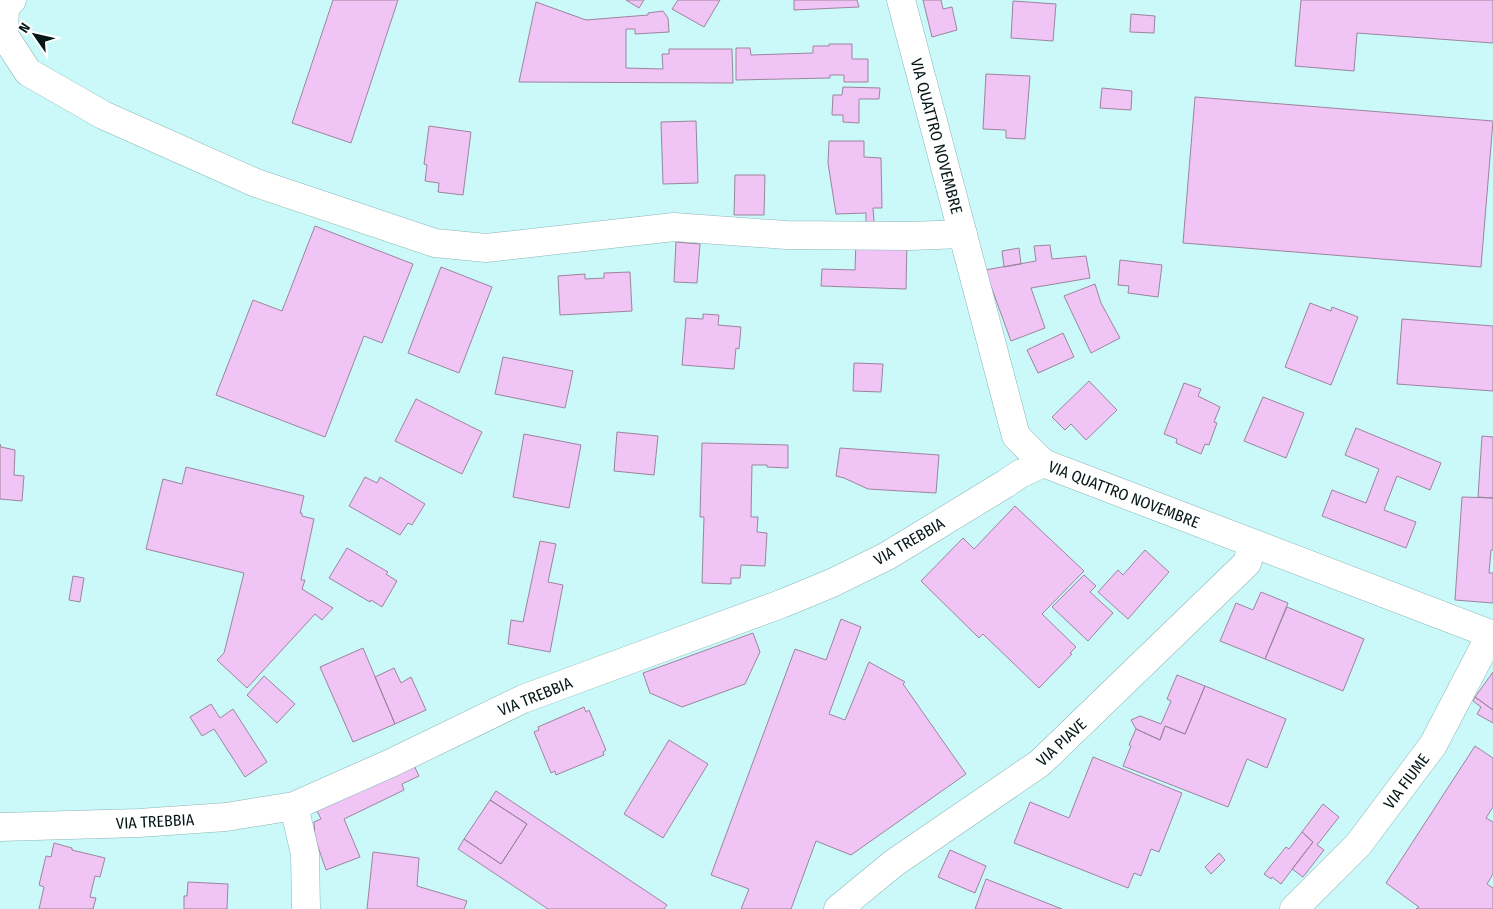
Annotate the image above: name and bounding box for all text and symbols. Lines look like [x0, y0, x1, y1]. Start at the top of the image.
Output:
north arrow [10, 10, 60, 60]
text: N [15, 20, 34, 36]
street label: VIA QUATTRO NOVEMBRE [907, 56, 966, 216]
street label: VIA QUATTRO NOVEMBRE [1046, 457, 1202, 532]
street label: VIA TREBBIA [871, 513, 948, 569]
street label: VIA TREBBIA [495, 673, 576, 720]
street label: VIA PIAVE [1033, 715, 1090, 770]
street label: VIA FIUME [1380, 750, 1433, 813]
street label: VIA TREBBIA [115, 810, 195, 833]

